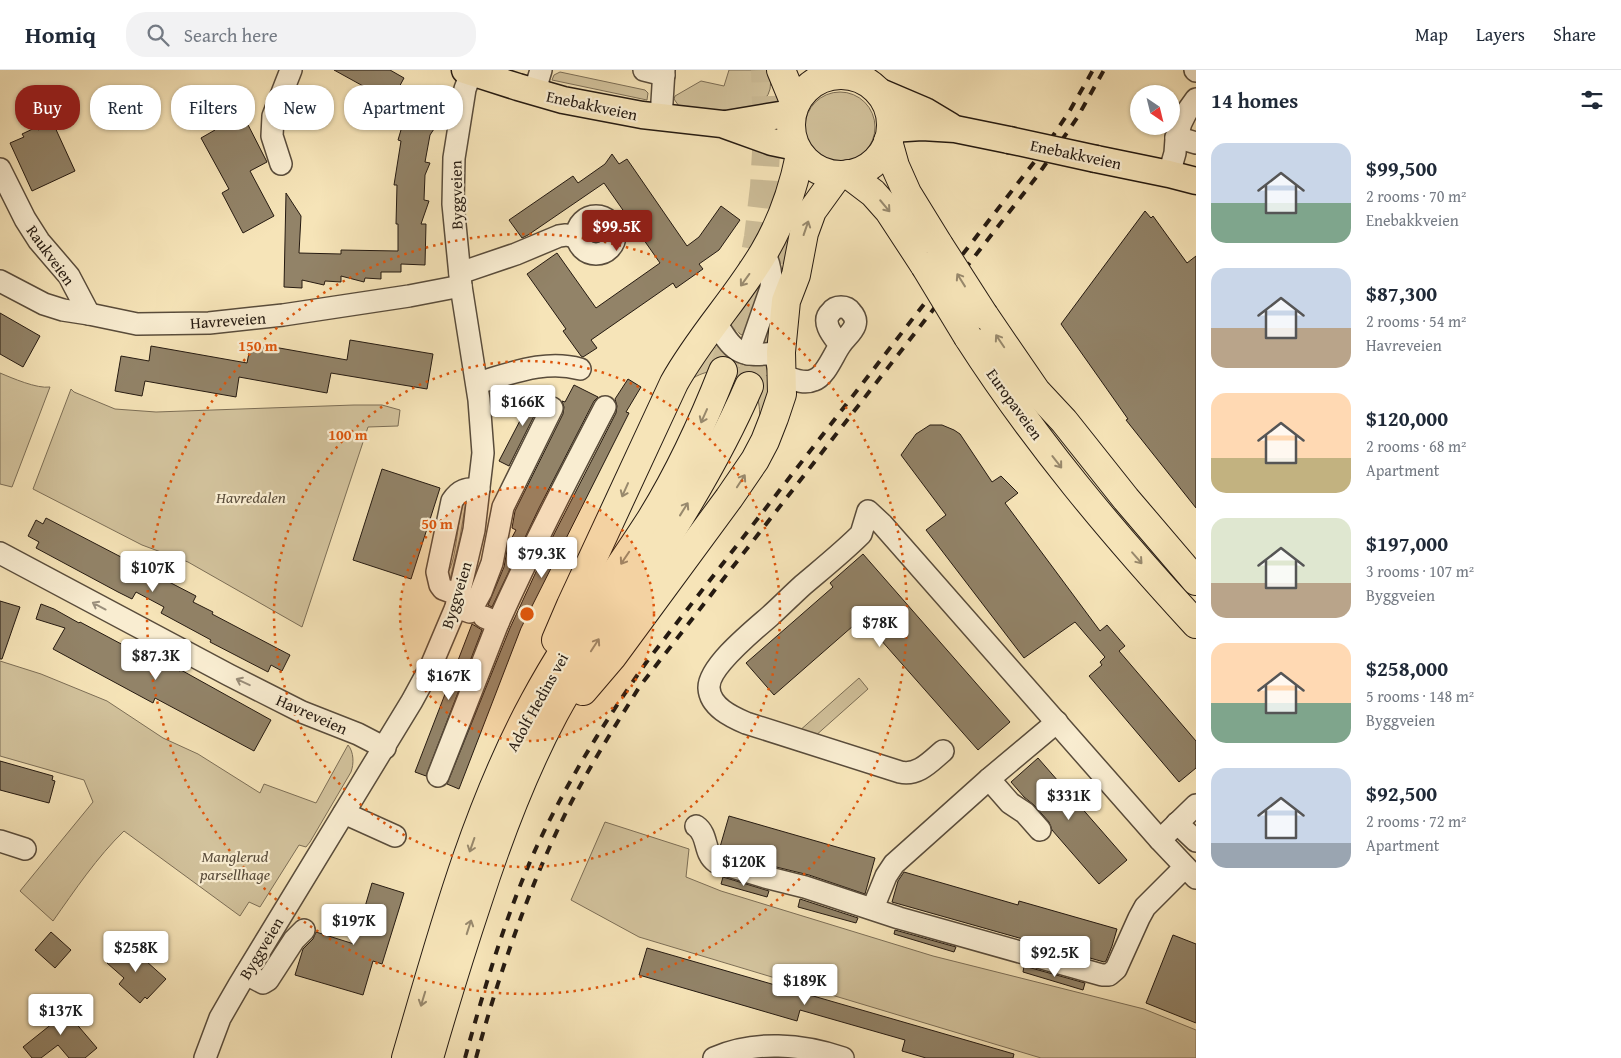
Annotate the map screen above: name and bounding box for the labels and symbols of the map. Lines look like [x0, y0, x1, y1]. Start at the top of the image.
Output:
street label: Enebakkveien [544, 84, 640, 126]
north arrow [1130, 85, 1180, 135]
street label: Enebakkveien [1028, 133, 1124, 175]
street label: Byggveien [443, 160, 469, 230]
one-way arrow [879, 200, 891, 213]
pin: $99.5K [576, 210, 658, 252]
street label: Raukveien [21, 220, 81, 290]
one-way arrow [802, 220, 811, 236]
one-way arrow [740, 273, 750, 287]
one-way arrow [956, 274, 966, 288]
street label: Havreveien [189, 305, 267, 335]
one-way arrow [995, 334, 1005, 348]
text: 150 m [238, 335, 278, 356]
street label: Europaveien [981, 363, 1049, 445]
pin: $166K [488, 384, 558, 427]
one-way arrow [699, 408, 709, 423]
text: 100 m [328, 424, 368, 445]
one-way arrow [1052, 455, 1062, 469]
one-way arrow [736, 474, 746, 488]
one-way arrow [619, 482, 629, 497]
park label: Havredalen [215, 485, 286, 509]
one-way arrow [679, 503, 689, 517]
text: 50 m [421, 513, 453, 534]
pin: $79.3K [501, 536, 583, 579]
pin: $107K [118, 550, 188, 593]
one-way arrow [620, 550, 630, 564]
one-way arrow [1131, 552, 1143, 565]
street label: Byggveien [434, 558, 478, 632]
one-way arrow [92, 601, 107, 611]
centre of rings [518, 605, 536, 623]
pin: $78K [850, 606, 910, 648]
pin: $87.3K [115, 638, 197, 681]
one-way arrow [591, 639, 601, 653]
street label: Adolf Hedins vei [500, 648, 574, 756]
pin: $167K [414, 658, 484, 701]
one-way arrow [236, 677, 251, 686]
street label: Havreveien [272, 688, 352, 740]
pin: $331K [1034, 778, 1104, 821]
one-way arrow [467, 836, 477, 852]
park label: Manglerud parsellhage [199, 844, 271, 886]
pin: $120K [709, 844, 779, 887]
pin: $197K [319, 904, 389, 946]
street label: Byggveien [233, 912, 289, 984]
one-way arrow [465, 920, 474, 935]
pin: $258K [101, 930, 171, 973]
pin: $92.5K [1014, 936, 1096, 978]
pin: $189K [770, 964, 840, 1006]
one-way arrow [418, 991, 428, 1007]
pin: $137K [26, 994, 96, 1036]

